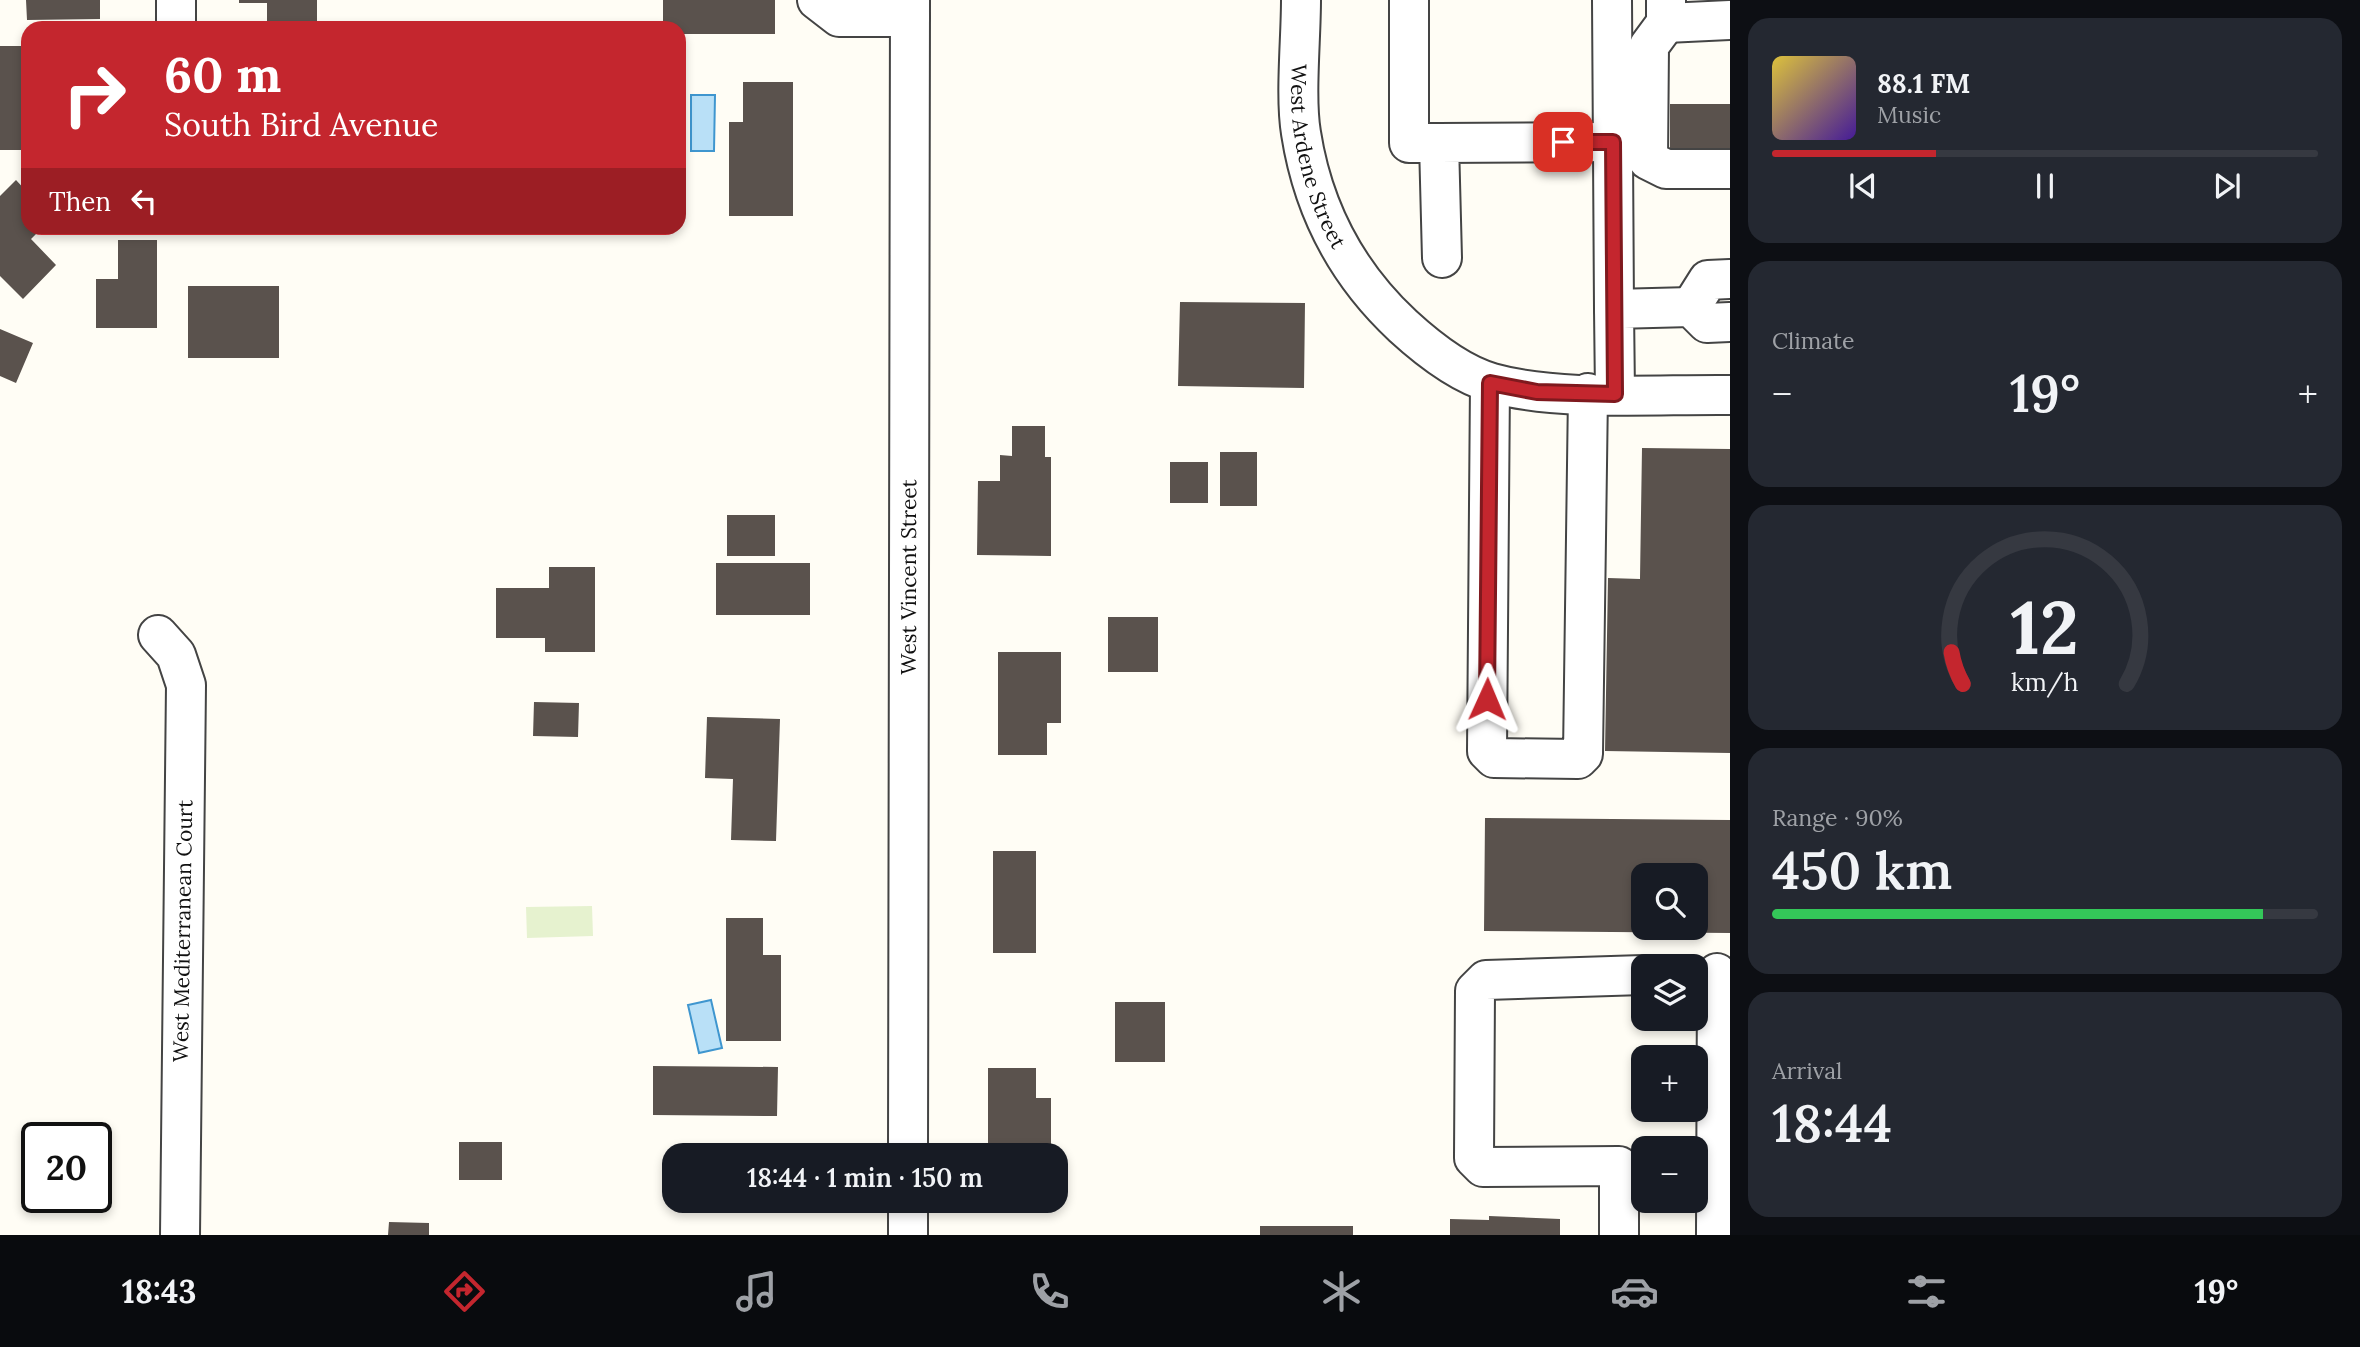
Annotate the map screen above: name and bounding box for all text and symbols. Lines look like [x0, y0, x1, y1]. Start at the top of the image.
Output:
text: 60 m [164, 43, 281, 105]
icon: right [49, 49, 140, 140]
street label: West Ardene Street [1285, 64, 1352, 254]
text: 88.1 FM [1877, 67, 1970, 100]
text: Music [1877, 100, 1941, 129]
text: South Bird Avenue [164, 104, 438, 145]
pin [1533, 112, 1593, 172]
icon: arrive [1544, 123, 1582, 161]
icon: previous [1844, 167, 1882, 205]
icon: pause [2026, 167, 2064, 205]
icon: next [2208, 167, 2246, 205]
icon: left [125, 182, 163, 220]
text: Then [49, 185, 111, 218]
text: Climate [1772, 326, 1854, 355]
text: 19° [2010, 360, 2080, 426]
text: − [1772, 370, 1792, 418]
text: + [2298, 370, 2318, 418]
street label: West Vincent Street [895, 479, 922, 675]
text: 12 [2011, 581, 2079, 674]
position arrow [1450, 662, 1524, 736]
text: km/h [2011, 665, 2079, 697]
street label: West Mediterranean Court [167, 799, 198, 1062]
text: Range · 90% [1772, 803, 1903, 832]
text: 450 km [1772, 837, 1952, 903]
map controls [1631, 863, 1708, 1213]
button: search [1631, 863, 1708, 940]
button: layers [1631, 954, 1708, 1031]
button: + [1631, 1045, 1708, 1122]
text: Arrival [1772, 1056, 1842, 1085]
text: 18:44 [1772, 1090, 1892, 1156]
speed limit sign: 20 [21, 1122, 112, 1213]
button: − [1631, 1136, 1708, 1213]
text: 18:44 · 1 min · 150 m [747, 1161, 983, 1194]
icon: directions [440, 1267, 489, 1316]
icon: music [732, 1267, 781, 1316]
icon: phone [1025, 1267, 1074, 1316]
icon: climate [1317, 1267, 1366, 1316]
icon: car [1610, 1267, 1659, 1316]
icon: filters [1902, 1267, 1951, 1316]
text: 18:43 [122, 1271, 196, 1312]
text: 19° [2195, 1271, 2238, 1312]

